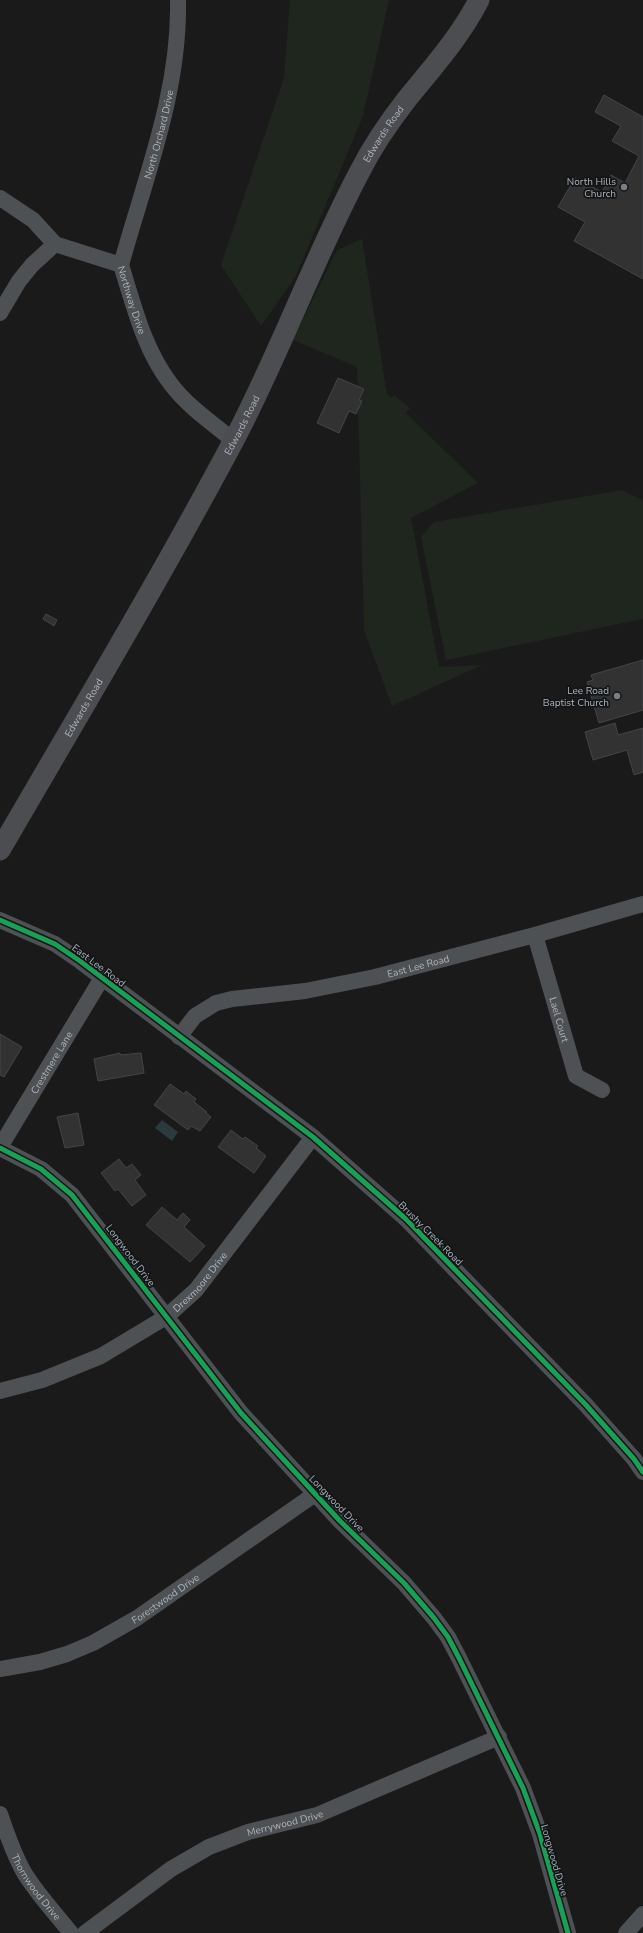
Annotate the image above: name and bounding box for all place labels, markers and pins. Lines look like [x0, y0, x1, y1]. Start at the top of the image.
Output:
place label: North Hills Church [567, 175, 616, 201]
marker: North Hills Church [619, 182, 629, 192]
place label: Lee Road Baptist Church [543, 684, 609, 710]
marker: Lee Road Baptist Church [612, 691, 622, 701]

